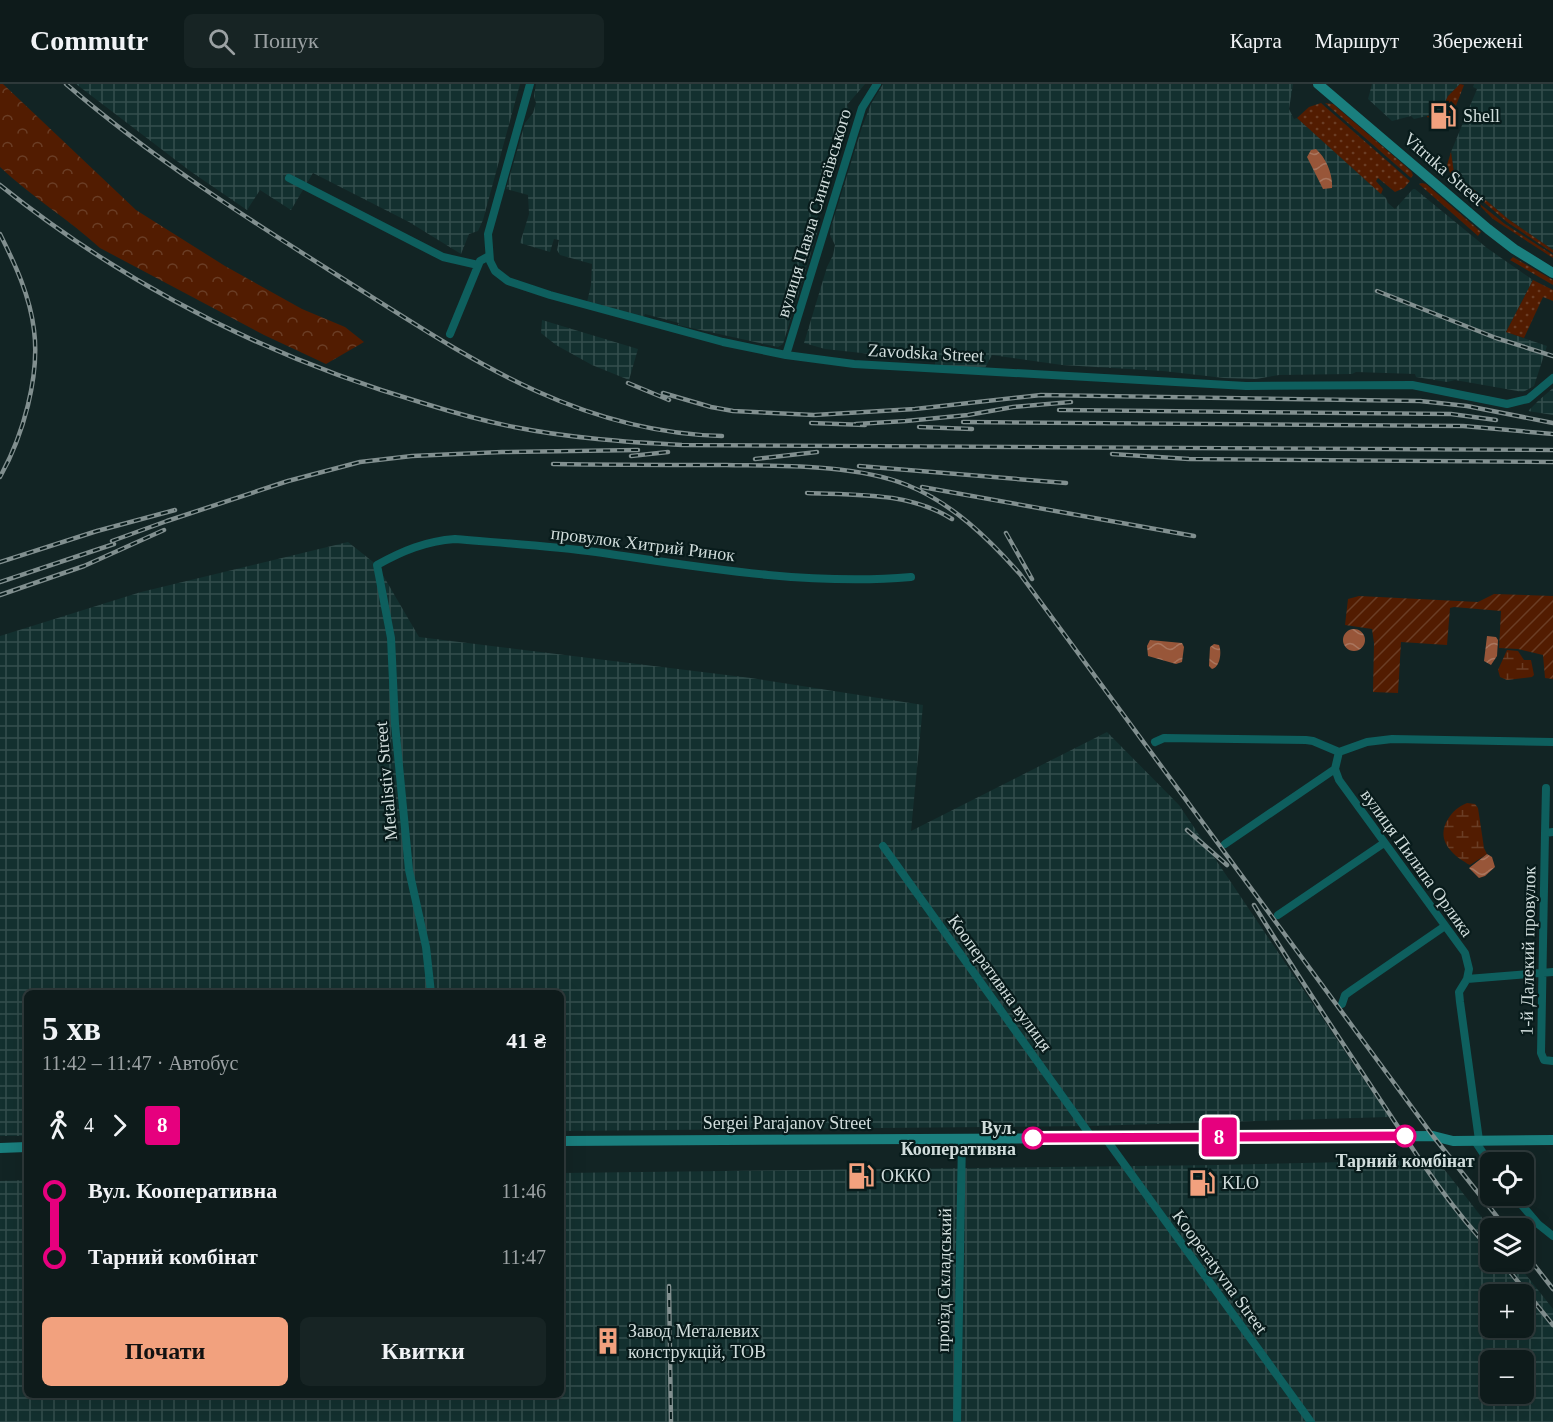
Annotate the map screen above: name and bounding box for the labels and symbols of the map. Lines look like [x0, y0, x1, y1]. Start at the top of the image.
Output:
fuel station icon: Shell [1428, 101, 1458, 131]
street label: вулиця Павла Сингаївського [773, 106, 855, 320]
place label: Shell [1463, 106, 1500, 126]
street label: Vitruka Street [1400, 129, 1488, 209]
street label: Zavodska Street [867, 340, 985, 366]
street label: провулок Хитрий Ринок [550, 523, 737, 565]
street label: Metalistiv Street [371, 721, 401, 841]
street label: вулиця Пилипа Орлика [1357, 785, 1477, 941]
street label: 1-й Далекий провулок [1517, 866, 1539, 1036]
street label: Кооперативна вулиця [944, 911, 1056, 1055]
street label: Sergei Parajanov Street [703, 1113, 871, 1133]
place label: Вул. Кооперативна [901, 1118, 1016, 1159]
line badge: 8 [1200, 1118, 1238, 1156]
marker: Тарний комбінат [1394, 1125, 1416, 1147]
marker: Вул. Кооперативна [1022, 1127, 1044, 1149]
place label: Тарний комбінат [1336, 1151, 1475, 1171]
fuel station icon: ОККО [846, 1161, 876, 1191]
place label: ОККО [881, 1166, 931, 1186]
fuel station icon: KLO [1187, 1168, 1217, 1198]
place label: KLO [1222, 1173, 1259, 1193]
street label: Kooperatyvna Street [1168, 1206, 1272, 1338]
street label: проїзд Складський [933, 1207, 955, 1352]
place label: Завод Металевих конструкцій, ТОВ [628, 1321, 766, 1362]
building icon: Завод Металевих конструкцій, ТОВ [593, 1326, 623, 1356]

